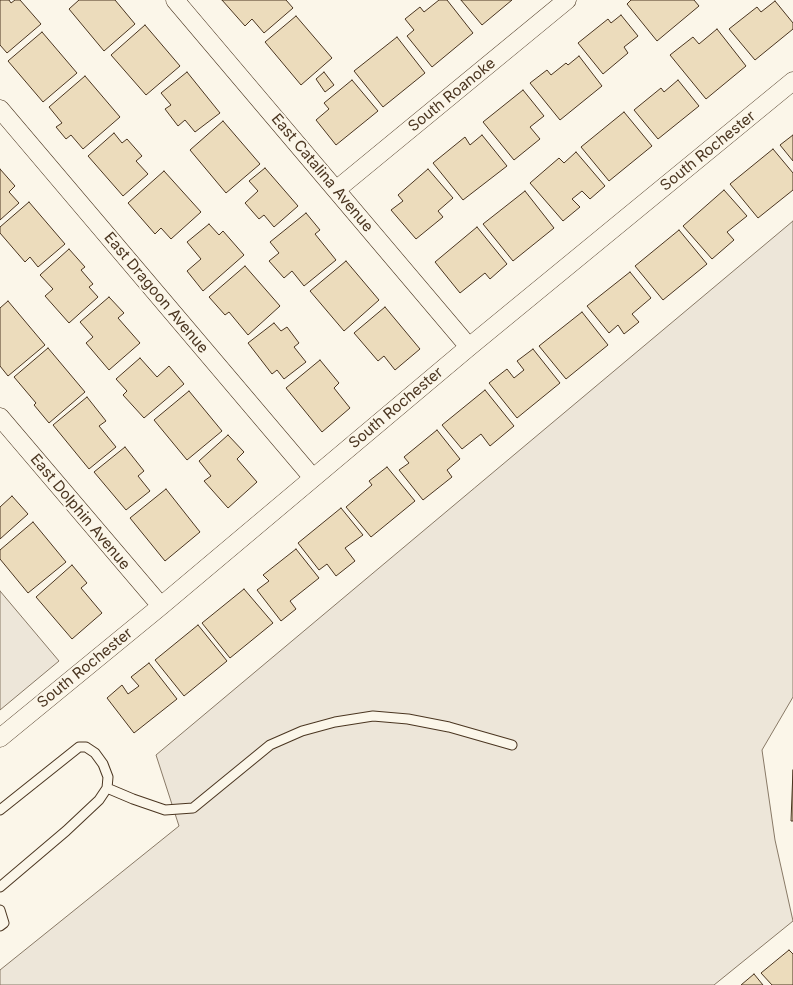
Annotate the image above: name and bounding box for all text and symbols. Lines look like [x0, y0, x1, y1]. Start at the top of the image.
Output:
street label: South Roanoke [405, 54, 499, 136]
street label: South Rochester [657, 107, 759, 195]
street label: East Catalina Avenue [267, 110, 377, 236]
street label: East Dragoon Avenue [100, 229, 212, 357]
street label: South Rochester [345, 363, 447, 453]
street label: East Dolphin Avenue [26, 451, 134, 573]
street label: South Rochester [34, 624, 136, 712]

